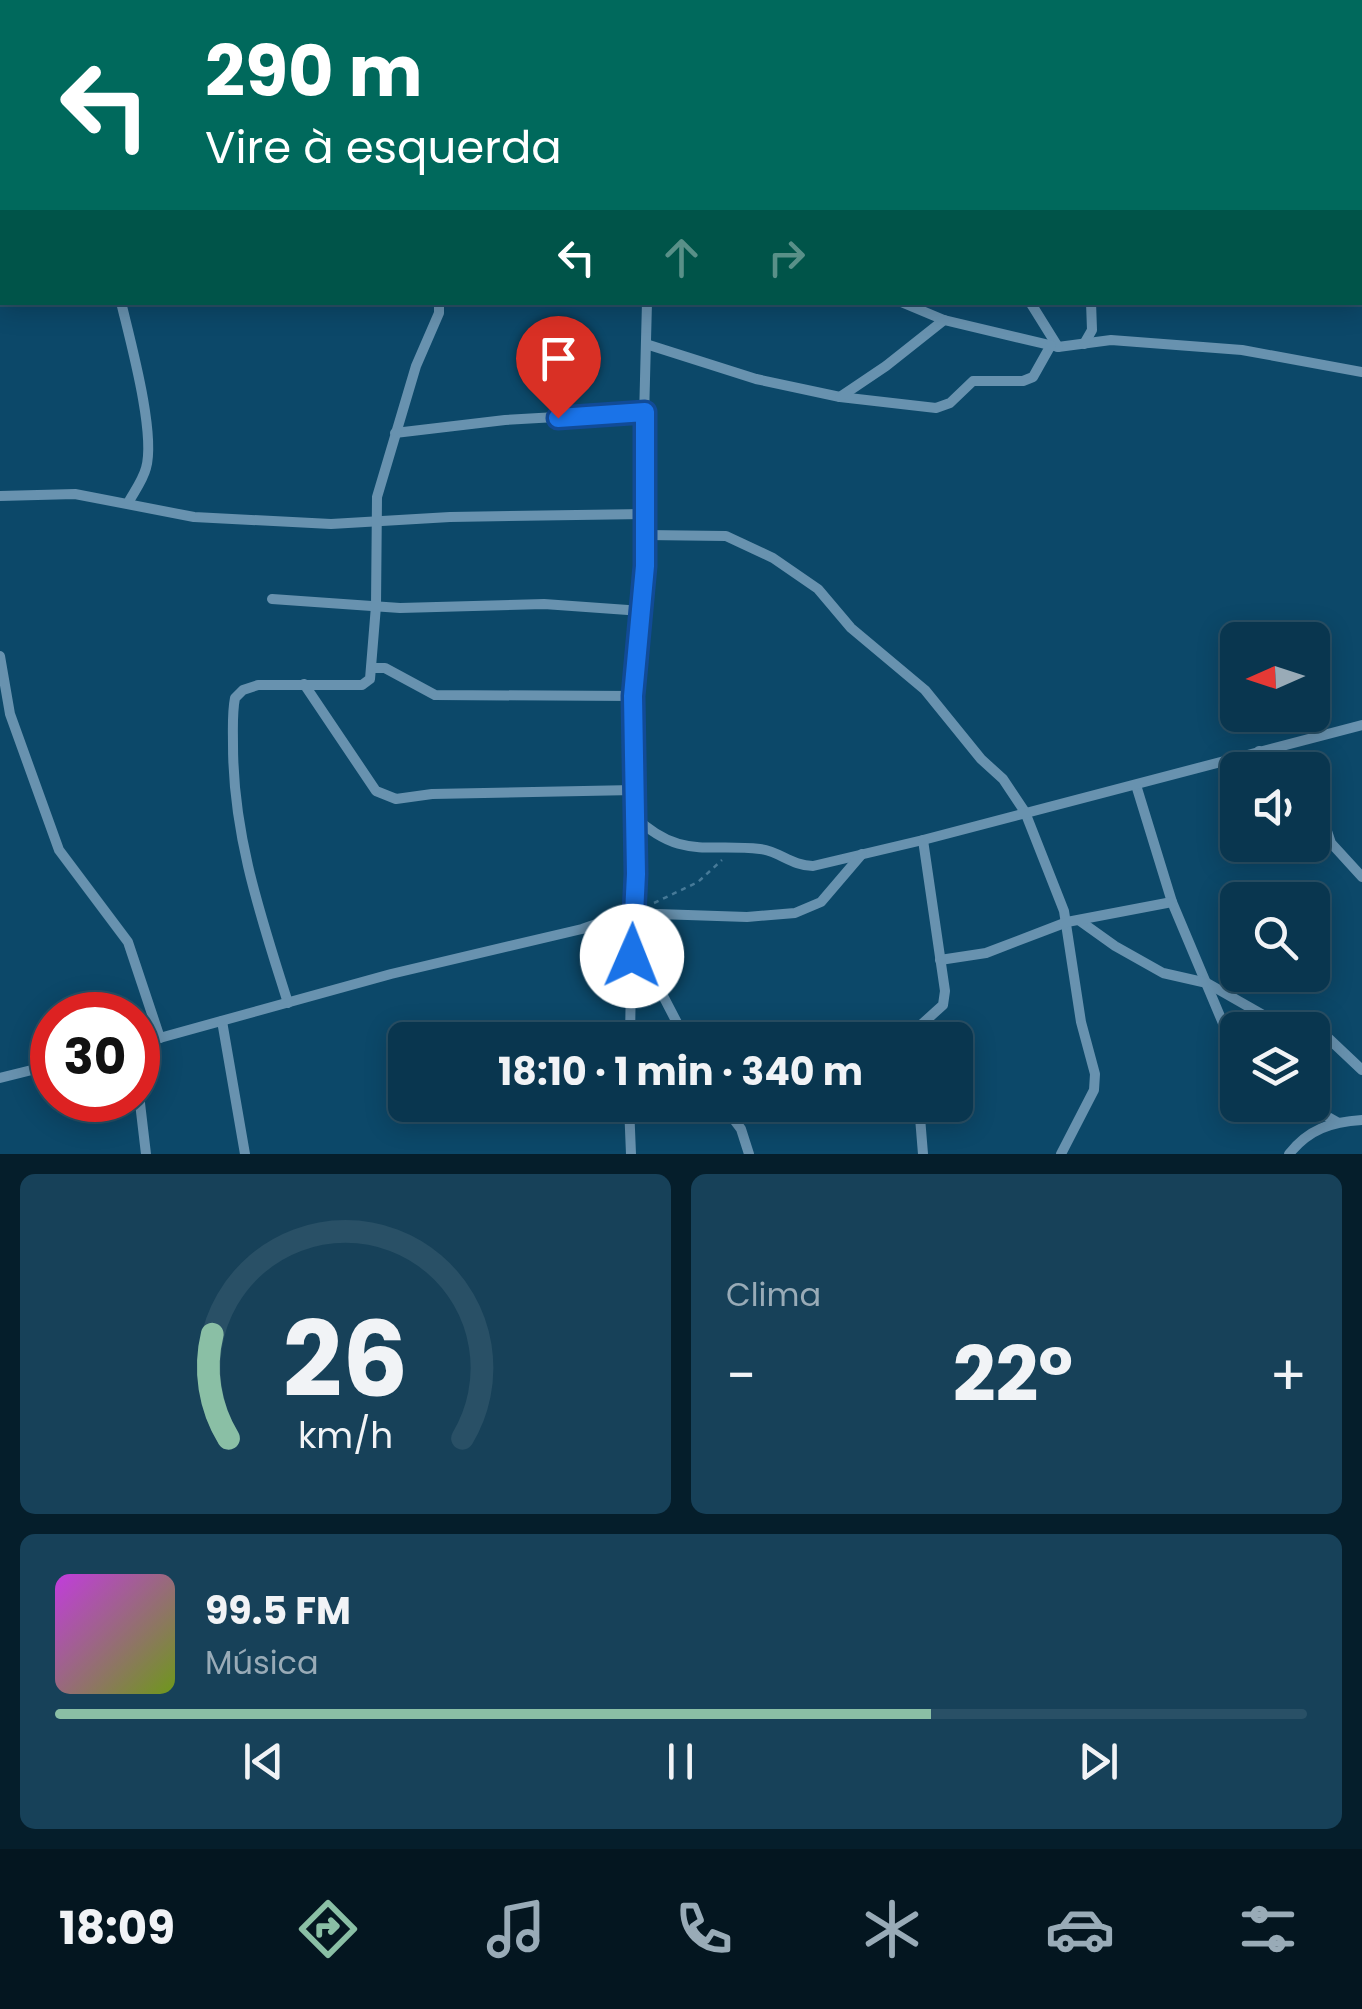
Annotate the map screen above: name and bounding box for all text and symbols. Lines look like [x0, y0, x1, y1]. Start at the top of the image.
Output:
text: 290 m [205, 22, 423, 121]
icon: left [40, 40, 170, 170]
text: Vire à esquerda [205, 116, 562, 179]
icon: left [549, 230, 604, 285]
icon: ahead [654, 230, 709, 285]
icon: right [759, 230, 814, 285]
pin [516, 316, 601, 419]
icon: arrive [531, 331, 586, 386]
north arrow [1220, 622, 1330, 732]
map controls [1220, 622, 1330, 1122]
button: sound [1220, 752, 1330, 862]
button: search [1220, 882, 1330, 992]
position arrow [580, 904, 684, 1008]
speed limit sign: 30 [30, 992, 160, 1122]
button: layers [1220, 1012, 1330, 1122]
text: 18:10 · 1 min · 340 m [498, 1045, 863, 1098]
text: Clima [726, 1272, 821, 1317]
text: 26 [283, 1287, 408, 1432]
text: 22° [953, 1322, 1073, 1427]
text: − [726, 1337, 756, 1414]
text: + [1269, 1337, 1307, 1414]
text: km/h [298, 1410, 393, 1461]
text: 99.5 FM [205, 1584, 351, 1637]
text: Música [205, 1640, 319, 1685]
icon: previous [236, 1734, 291, 1789]
icon: pause [653, 1734, 708, 1789]
icon: next [1071, 1734, 1126, 1789]
icon: directions [293, 1894, 363, 1964]
icon: music [481, 1894, 551, 1964]
icon: phone [669, 1894, 739, 1964]
icon: climate [857, 1894, 927, 1964]
icon: car [1045, 1894, 1115, 1964]
icon: filters [1233, 1894, 1303, 1964]
text: 18:09 [59, 1897, 175, 1960]

